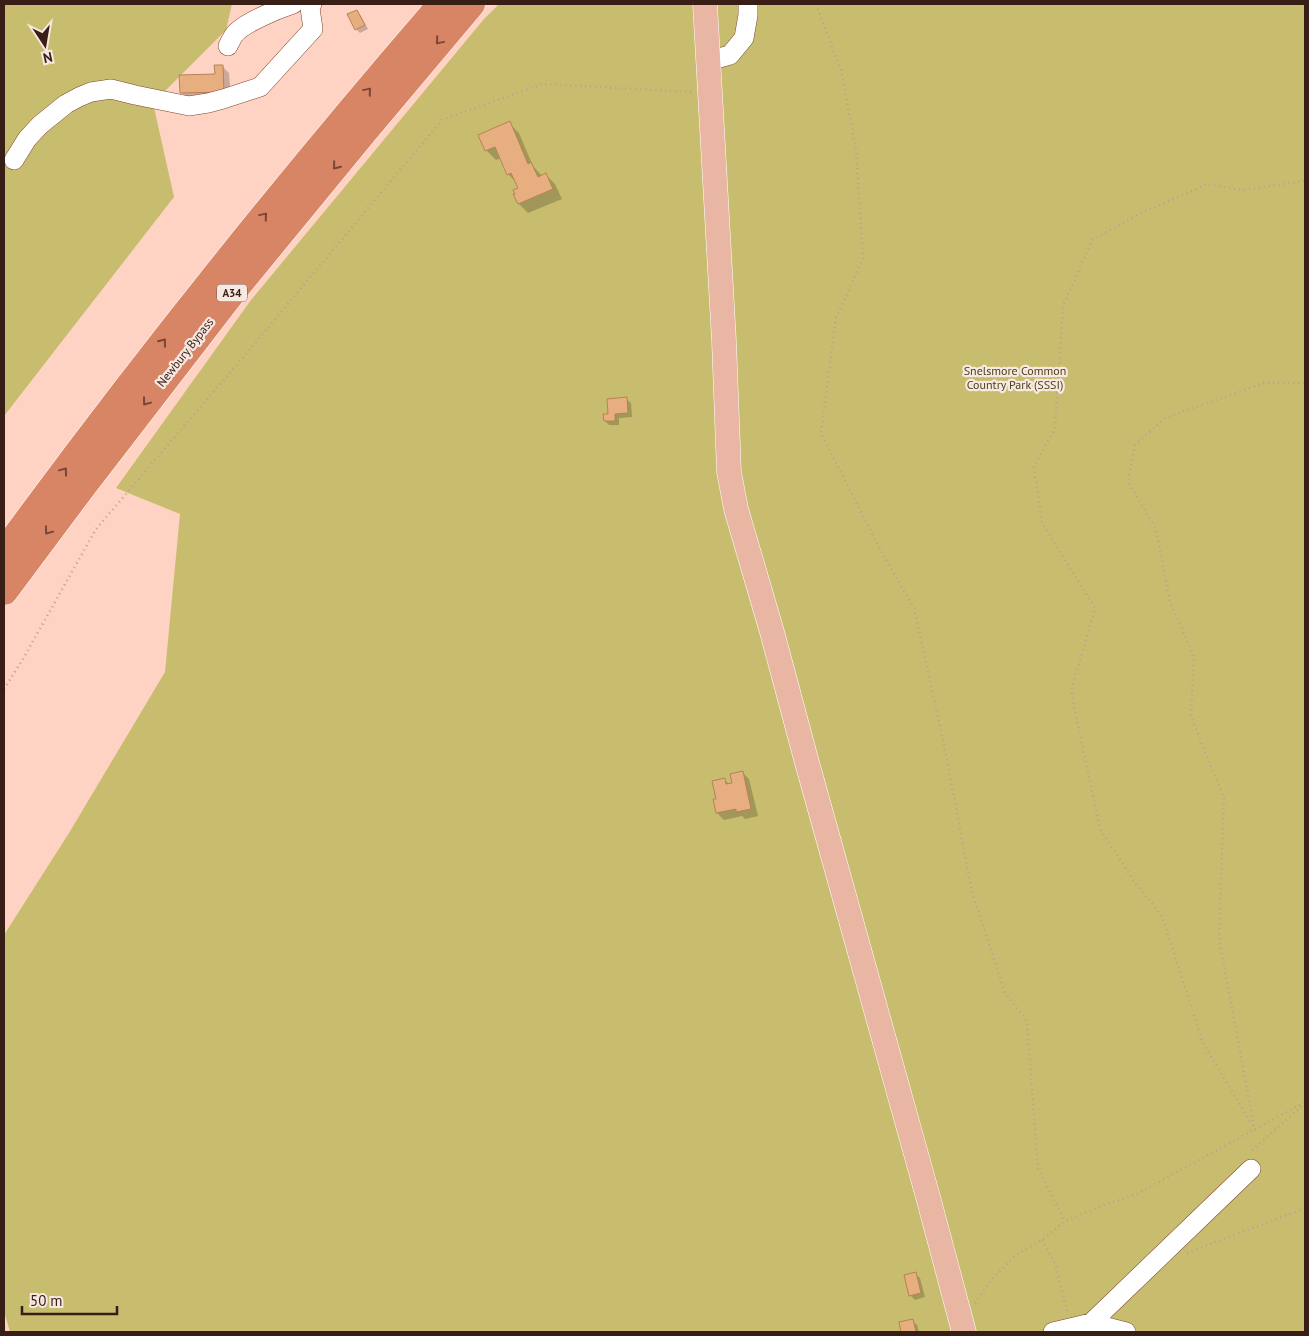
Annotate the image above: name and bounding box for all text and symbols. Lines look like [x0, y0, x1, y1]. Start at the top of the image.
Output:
north arrow [20, 20, 70, 70]
one-way arrow [437, 35, 445, 44]
text: N [41, 48, 54, 67]
one-way arrow [363, 87, 372, 96]
one-way arrow [332, 160, 341, 169]
one-way arrow [259, 212, 268, 221]
road number: A34 [217, 284, 247, 302]
street label: Newbury Bypass [153, 315, 217, 389]
one-way arrow [157, 338, 166, 348]
park label: Snelsmore Common Country Park (SSSI) [964, 363, 1066, 392]
one-way arrow [144, 396, 152, 405]
one-way arrow [58, 468, 66, 477]
one-way arrow [46, 525, 54, 534]
scale bar [22, 1284, 118, 1316]
text: 50 m [30, 1291, 63, 1310]

